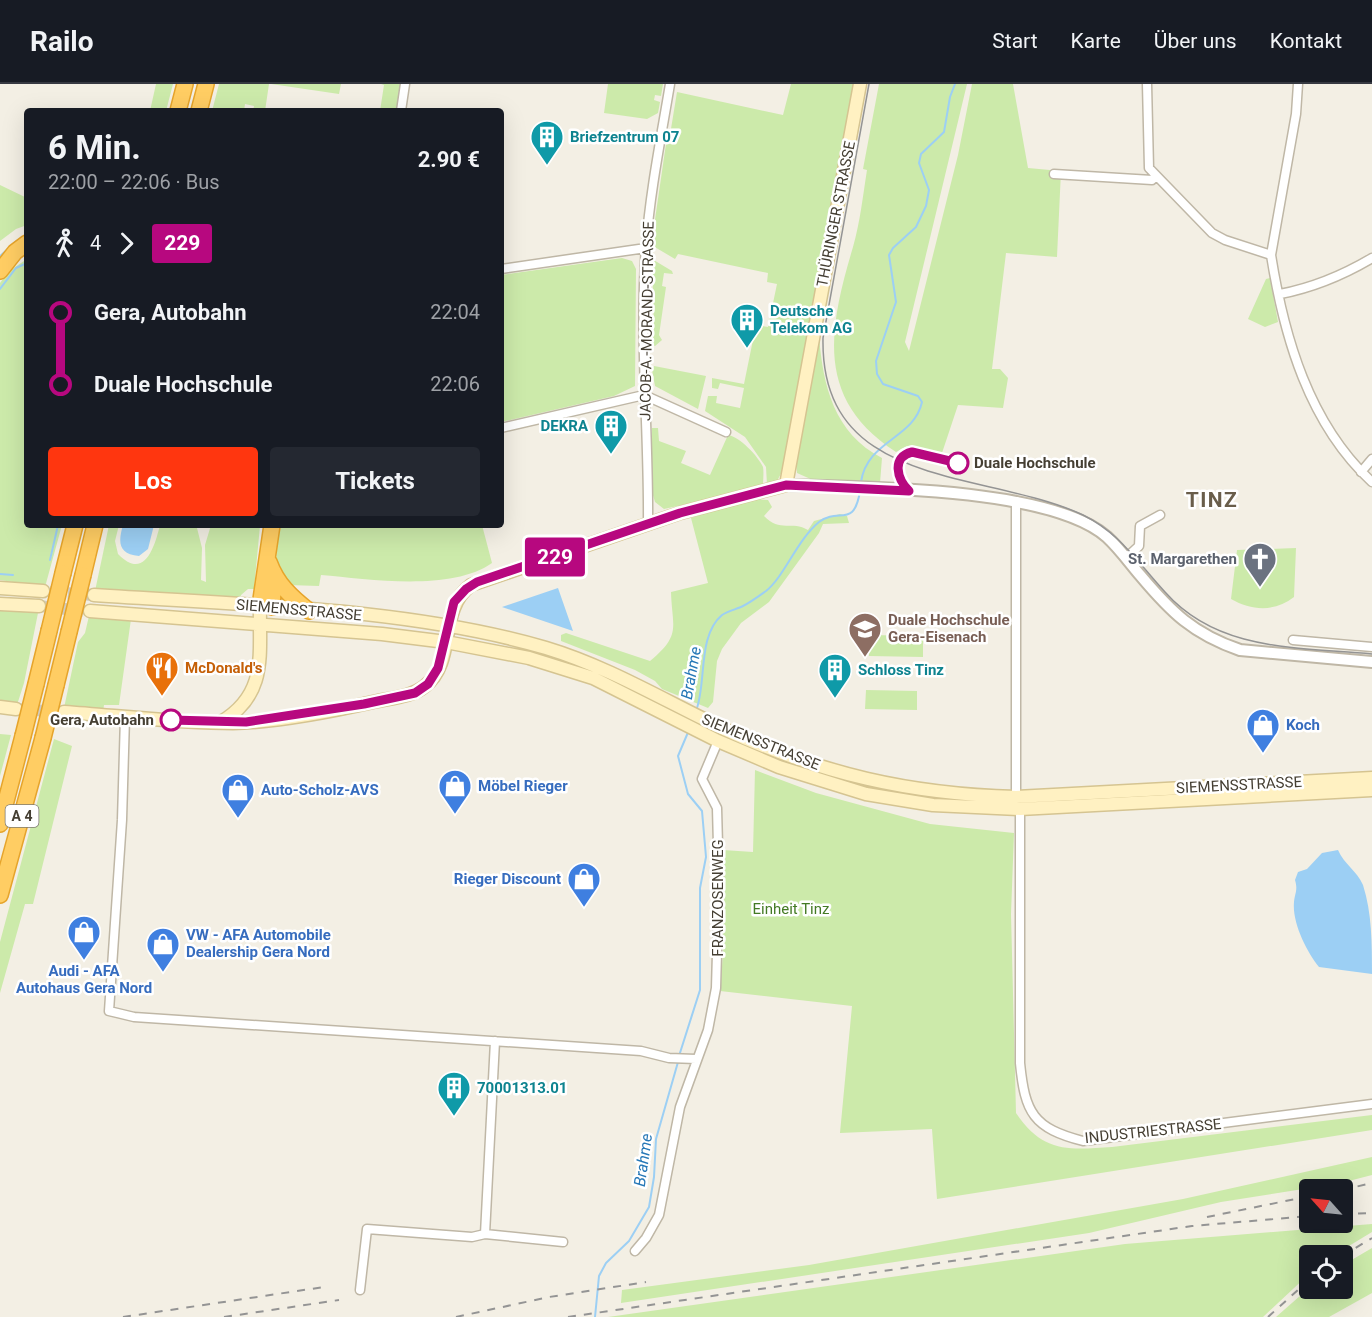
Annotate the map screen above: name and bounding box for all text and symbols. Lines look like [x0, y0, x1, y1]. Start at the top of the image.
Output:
text: Railo [30, 25, 94, 58]
text: Start [992, 29, 1038, 53]
text: Karte [1071, 29, 1121, 53]
text: Über uns [1154, 29, 1237, 53]
text: Kontakt [1270, 29, 1342, 53]
building icon: Briefzentrum 07 [529, 119, 565, 166]
text: 6 Min. [48, 128, 141, 167]
place label: Briefzentrum 07 [570, 128, 679, 146]
street label: THÜRINGER STRASSE [813, 139, 859, 289]
text: 2.90 € [418, 147, 480, 172]
text: 22:00 – 22:06 · Bus [48, 170, 220, 194]
street label: JACOB-A.-MORAND-STRASSE [636, 221, 658, 421]
icon: walk [48, 227, 81, 260]
icon: forward [110, 227, 143, 260]
text: 4 [90, 231, 101, 255]
text: 229 [164, 231, 200, 255]
text: Gera, Autobahn [94, 300, 247, 325]
text: 22:04 [430, 300, 480, 324]
building icon: Deutsche Telekom AG [729, 302, 765, 349]
place label: Deutsche Telekom AG [770, 302, 852, 337]
text: Duale Hochschule [94, 372, 272, 397]
text: 22:06 [430, 372, 480, 396]
building icon: DEKRA [593, 408, 629, 455]
place label: DEKRA [541, 417, 589, 435]
button: Los [48, 447, 258, 516]
button: Tickets [270, 447, 480, 516]
marker: Duale Hochschule [947, 452, 969, 474]
place label: Duale Hochschule [974, 454, 1096, 472]
district label: TINZ [1186, 488, 1238, 512]
line badge: 229 [520, 538, 590, 576]
church icon: St. Margarethen [1242, 541, 1278, 588]
text: 229 [537, 545, 573, 569]
place label: St. Margarethen [1128, 550, 1237, 568]
street label: SIEMENSSTRASSE [235, 596, 363, 624]
school or university icon: Duale Hochschule Gera-Eisenach [847, 611, 883, 658]
place label: Duale Hochschule Gera-Eisenach [888, 611, 1010, 646]
water label: Brahme [677, 645, 705, 701]
restaurant icon: McDonald's [144, 650, 180, 697]
building icon: Schloss Tinz [817, 652, 853, 699]
place label: McDonald's [185, 659, 263, 677]
place label: Schloss Tinz [858, 661, 944, 679]
shop icon: Koch [1245, 707, 1281, 754]
marker: Gera, Autobahn [160, 709, 182, 731]
street label: SIEMENSSTRASSE [699, 710, 823, 774]
place label: Gera, Autobahn [50, 711, 154, 729]
place label: Koch [1286, 716, 1320, 734]
shop icon: Möbel Rieger [437, 768, 473, 815]
shop icon: Auto-Scholz-AVS [220, 772, 256, 819]
street label: SIEMENSSTRASSE [1176, 773, 1303, 797]
place label: Möbel Rieger [478, 777, 568, 795]
place label: Auto-Scholz-AVS [261, 781, 379, 799]
road number: A 4 [5, 805, 38, 827]
street label: FRANZOSENWEG [709, 839, 727, 957]
shop icon: Rieger Discount [566, 861, 602, 908]
place label: Rieger Discount [454, 870, 561, 888]
park label: Einheit Tinz [753, 900, 829, 918]
shop icon: Audi - AFA Autohaus Gera Nord [66, 914, 102, 961]
shop icon: VW - AFA Automobile Dealership Gera Nord [145, 926, 181, 973]
place label: VW - AFA Automobile Dealership Gera Nord [186, 926, 331, 961]
place label: Audi - AFA Autohaus Gera Nord [16, 962, 152, 997]
building icon: 70001313.01 [436, 1070, 472, 1117]
place label: 70001313.01 [477, 1079, 567, 1097]
street label: INDUSTRIESTRASSE [1084, 1115, 1223, 1147]
water label: Brahme [630, 1132, 656, 1188]
north arrow [1299, 1179, 1353, 1233]
map controls [1299, 1179, 1353, 1299]
button: locate [1299, 1245, 1353, 1299]

